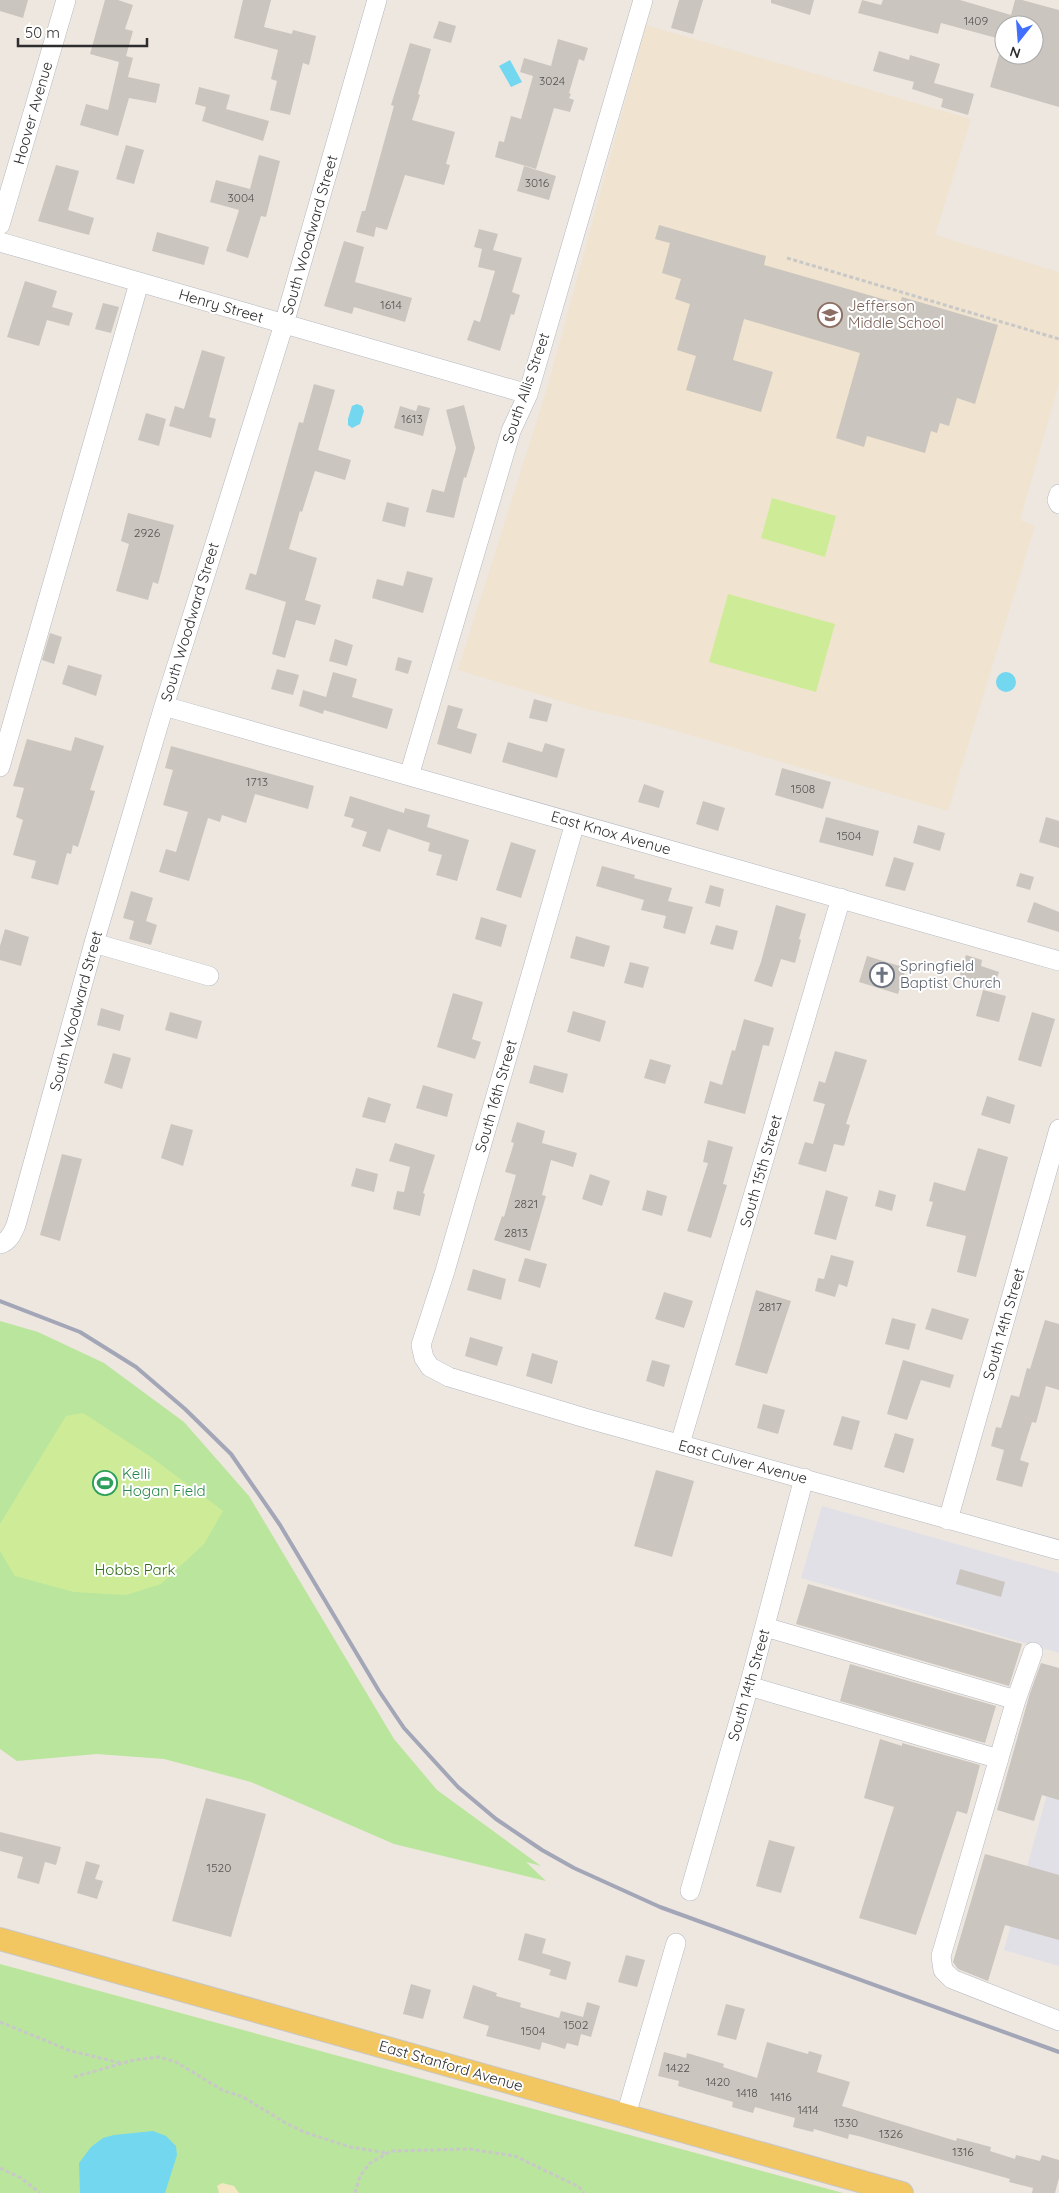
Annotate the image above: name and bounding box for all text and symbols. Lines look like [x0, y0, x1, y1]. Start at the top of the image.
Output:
house number: 1409 [964, 13, 989, 28]
scale bar [18, 15, 146, 47]
north arrow [994, 15, 1044, 65]
text: 50 m [25, 23, 60, 42]
text: N [1008, 42, 1023, 63]
street label: Hoover Avenue [9, 59, 56, 167]
house number: 3024 [539, 73, 565, 88]
street label: South Woodward Street [278, 153, 341, 317]
house number: 3016 [525, 175, 550, 190]
house number: 3004 [228, 190, 254, 205]
street label: Henry Street [177, 284, 266, 327]
place label: Jefferson Middle School [848, 296, 944, 332]
house number: 1614 [380, 297, 402, 312]
school or university icon: Jefferson Middle School [817, 302, 843, 328]
street label: South Allis Street [498, 330, 553, 446]
house number: 1613 [401, 411, 423, 426]
house number: 2926 [134, 525, 161, 540]
street label: South Woodward Street [156, 540, 223, 704]
house number: 1713 [246, 774, 268, 789]
house number: 1508 [791, 781, 815, 796]
street label: East Knox Avenue [549, 806, 673, 859]
house number: 1504 [837, 828, 861, 843]
street label: South Woodward Street [45, 929, 106, 1093]
place label: Springfield Baptist Church [900, 956, 1001, 992]
church icon: Springfield Baptist Church [869, 962, 895, 988]
street label: South 16th Street [470, 1037, 521, 1154]
street label: South 15th Street [735, 1112, 786, 1229]
house number: 2821 [514, 1196, 538, 1211]
house number: 2813 [504, 1225, 528, 1240]
street label: South 14th Street [978, 1266, 1029, 1382]
house number: 2817 [758, 1299, 782, 1314]
street label: East Culver Avenue [677, 1435, 810, 1488]
place label: Kelli Hogan Field [122, 1464, 206, 1500]
sports icon: Kelli Hogan Field [92, 1470, 118, 1496]
park label: Hobbs Park [95, 1560, 175, 1579]
street label: South 14th Street [723, 1627, 774, 1743]
house number: 1520 [207, 1860, 231, 1875]
house number: 1502 [564, 2017, 589, 2032]
house number: 1504 [521, 2023, 545, 2038]
street label: East Stanford Avenue [377, 2036, 525, 2095]
house number: 1422 [666, 2060, 690, 2075]
house number: 1420 [706, 2074, 730, 2089]
house number: 1418 [736, 2085, 758, 2100]
house number: 1416 [770, 2089, 792, 2104]
house number: 1414 [797, 2102, 819, 2117]
house number: 1330 [834, 2115, 858, 2130]
house number: 1326 [879, 2126, 903, 2141]
house number: 1316 [952, 2144, 974, 2159]

